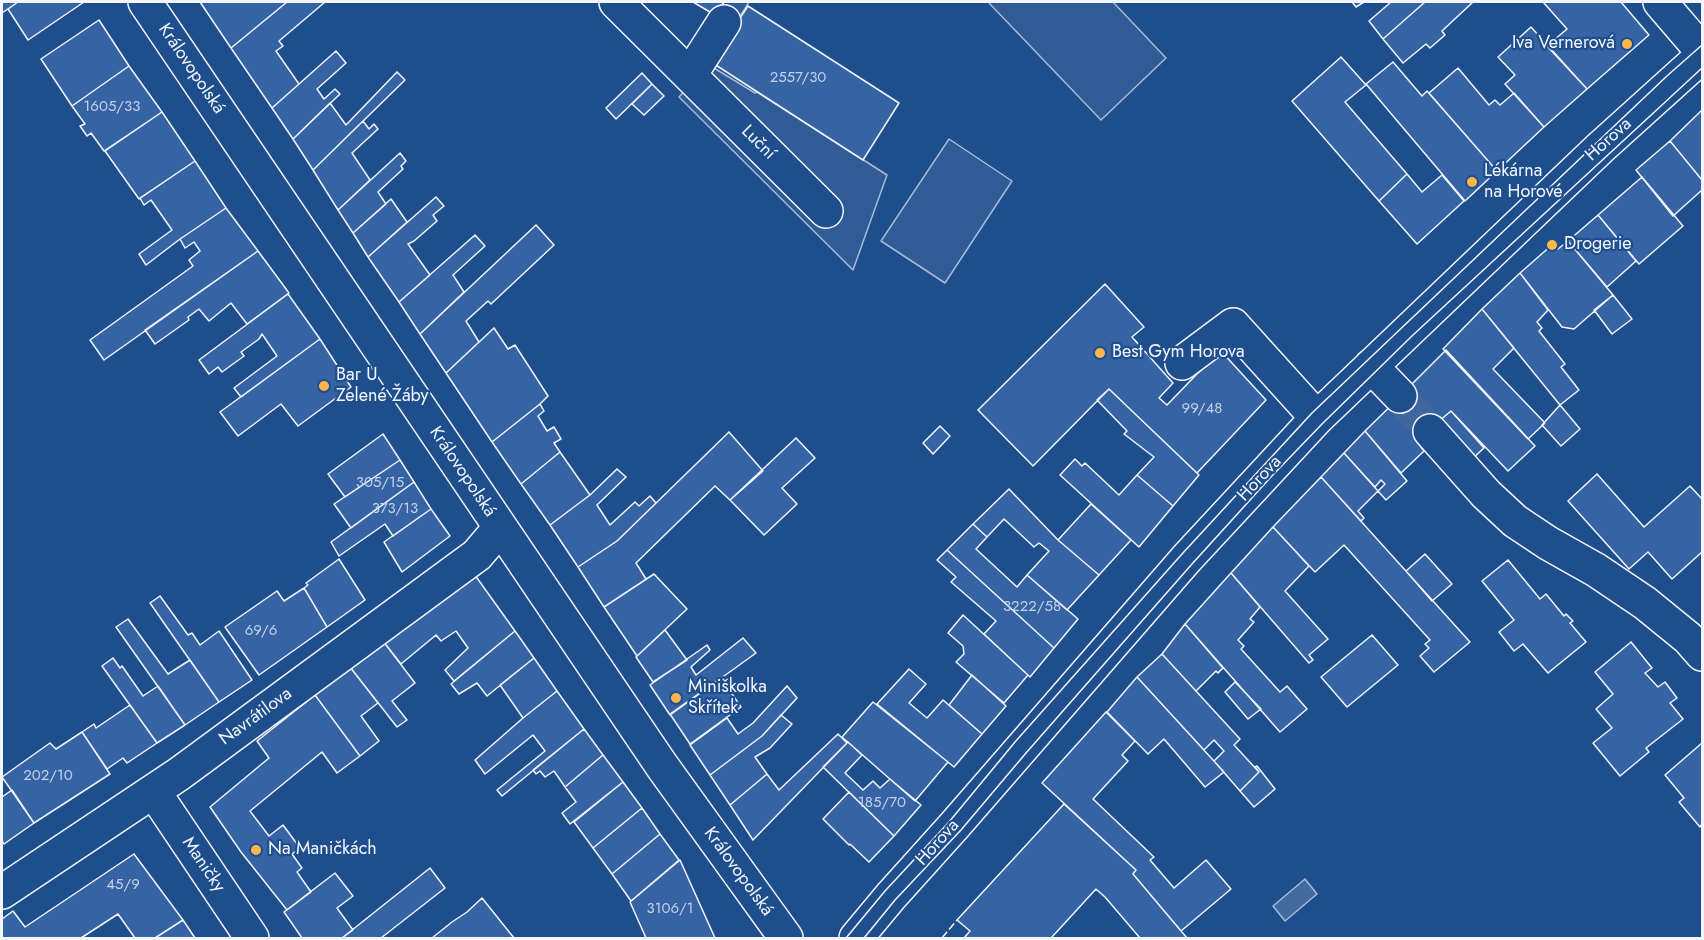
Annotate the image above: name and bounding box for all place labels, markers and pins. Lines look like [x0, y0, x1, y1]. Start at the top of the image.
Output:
place label: Iva Vernerová [1512, 33, 1615, 55]
marker: Iva Vernerová [1620, 37, 1634, 51]
place label: Lékárna na Horové [1484, 161, 1563, 204]
marker: Lékárna na Horové [1465, 175, 1479, 189]
place label: Drogerie [1564, 234, 1632, 256]
marker: Drogerie [1545, 238, 1559, 252]
place label: Best Gym Horova [1112, 342, 1245, 364]
marker: Best Gym Horova [1093, 346, 1107, 360]
place label: Bar U Zelené Žáby [336, 365, 429, 407]
marker: Bar U Zelené Žáby [317, 379, 331, 393]
place label: Miniškolka Skřítek [688, 677, 767, 720]
marker: Miniškolka Skřítek [669, 691, 683, 705]
place label: Na Maničkách [268, 839, 377, 861]
marker: Na Maničkách [249, 843, 263, 857]

